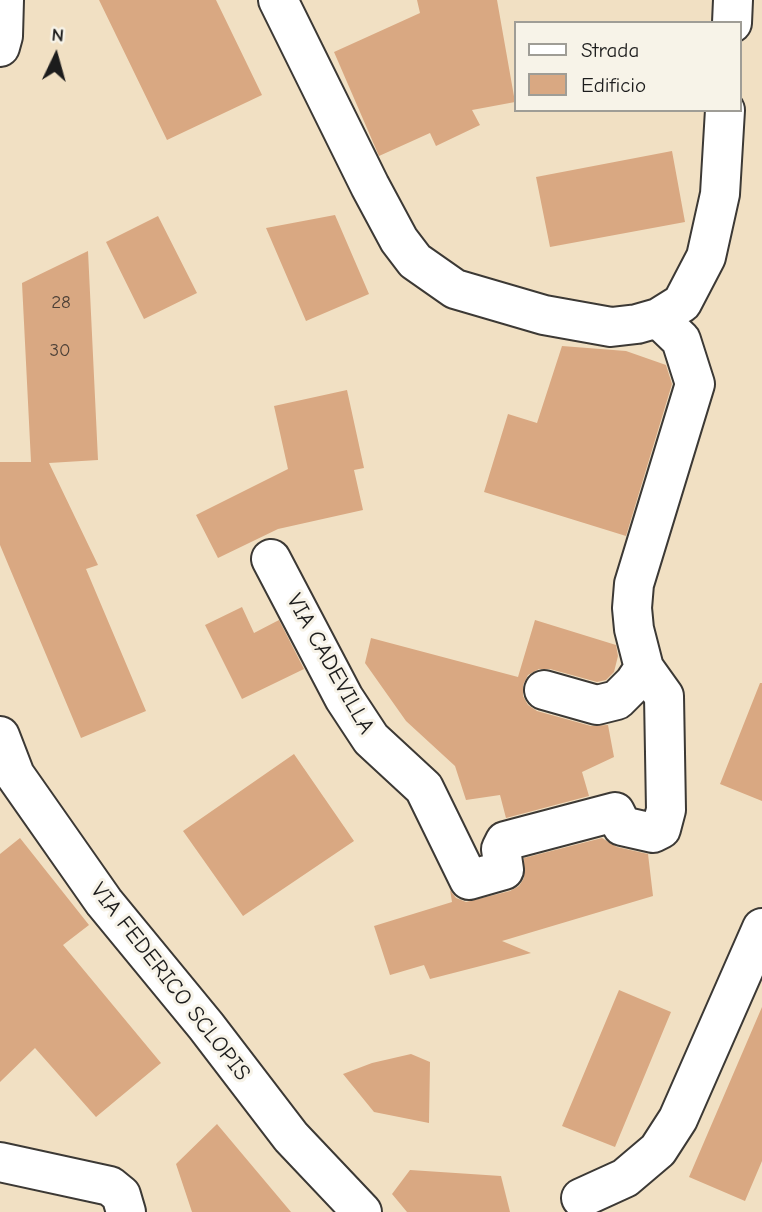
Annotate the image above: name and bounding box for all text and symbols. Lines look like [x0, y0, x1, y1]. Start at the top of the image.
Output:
north arrow [21, 21, 91, 91]
legend [514, 21, 741, 112]
text: N [51, 24, 65, 47]
text: Strada [581, 38, 639, 62]
text: Edificio [581, 73, 646, 97]
house number: 28 [51, 292, 71, 314]
house number: 30 [49, 340, 71, 362]
street label: VIA CADEVILLA [280, 589, 380, 739]
street label: VIA FEDERICO SCLOPIS [84, 878, 256, 1086]

